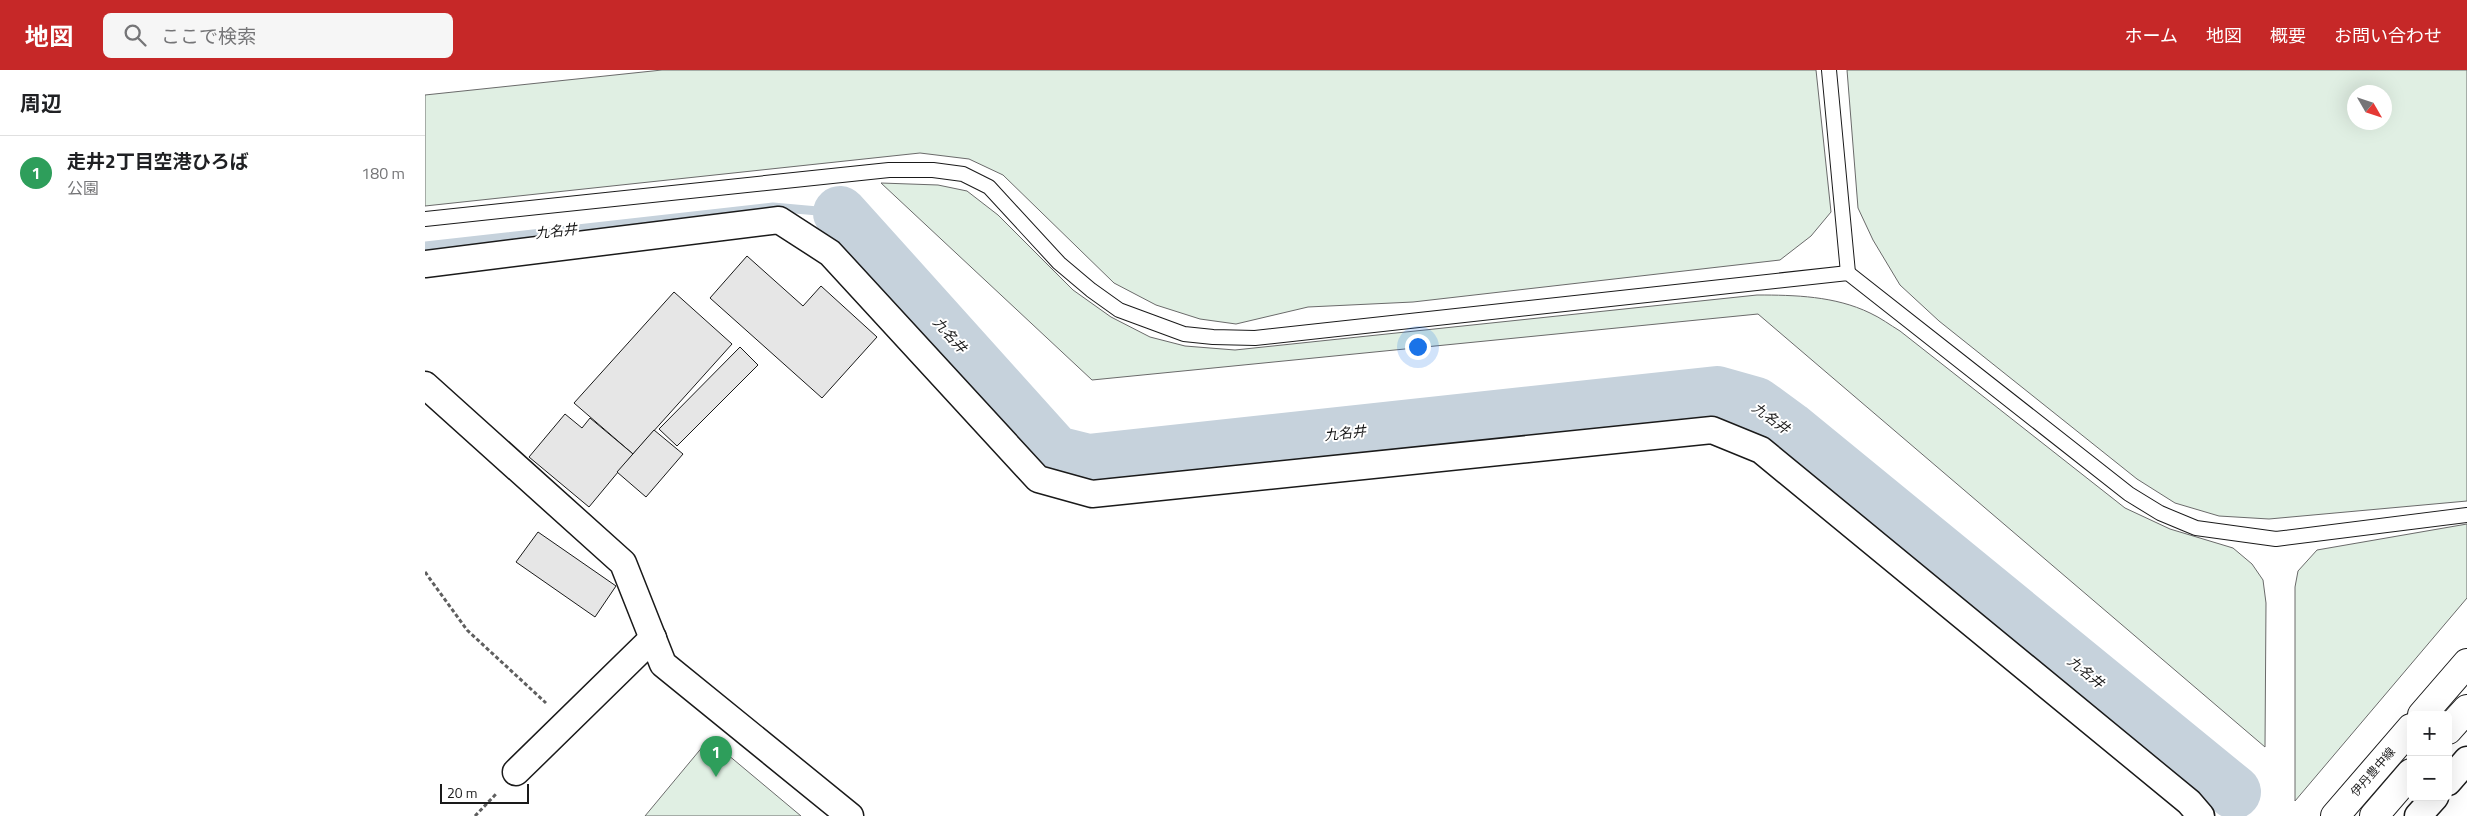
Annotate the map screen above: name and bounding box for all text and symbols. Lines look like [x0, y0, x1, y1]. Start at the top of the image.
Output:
search box [103, 13, 453, 58]
text: 地図 [25, 18, 73, 54]
icon: search [121, 21, 149, 49]
text: ここで検索 [161, 21, 256, 50]
text: ホーム [2125, 22, 2178, 49]
text: 地図 [2206, 22, 2242, 49]
text: 概要 [2270, 22, 2306, 49]
text: お問い合わせ [2334, 22, 2442, 49]
north arrow [2347, 85, 2392, 130]
text: 周辺 [20, 87, 62, 119]
text: 走井2丁目空港ひろば [67, 146, 249, 175]
text: 1 [32, 161, 40, 185]
text: 180 m [361, 161, 405, 185]
text: 公園 [67, 176, 99, 200]
water label: 九名井 [534, 218, 580, 243]
water label: 九名井 [929, 312, 974, 359]
your location [1405, 334, 1431, 360]
water label: 九名井 [1748, 397, 1796, 440]
water label: 九名井 [1323, 420, 1369, 445]
water label: 九名井 [2063, 650, 2111, 694]
map controls [2407, 711, 2452, 801]
button: + [2407, 711, 2452, 756]
pin: 1 [700, 736, 732, 777]
street label: 伊丹豊中線 [2346, 743, 2399, 801]
button: − [2407, 756, 2452, 801]
scale bar [440, 781, 529, 804]
text: 20 m [447, 782, 477, 803]

